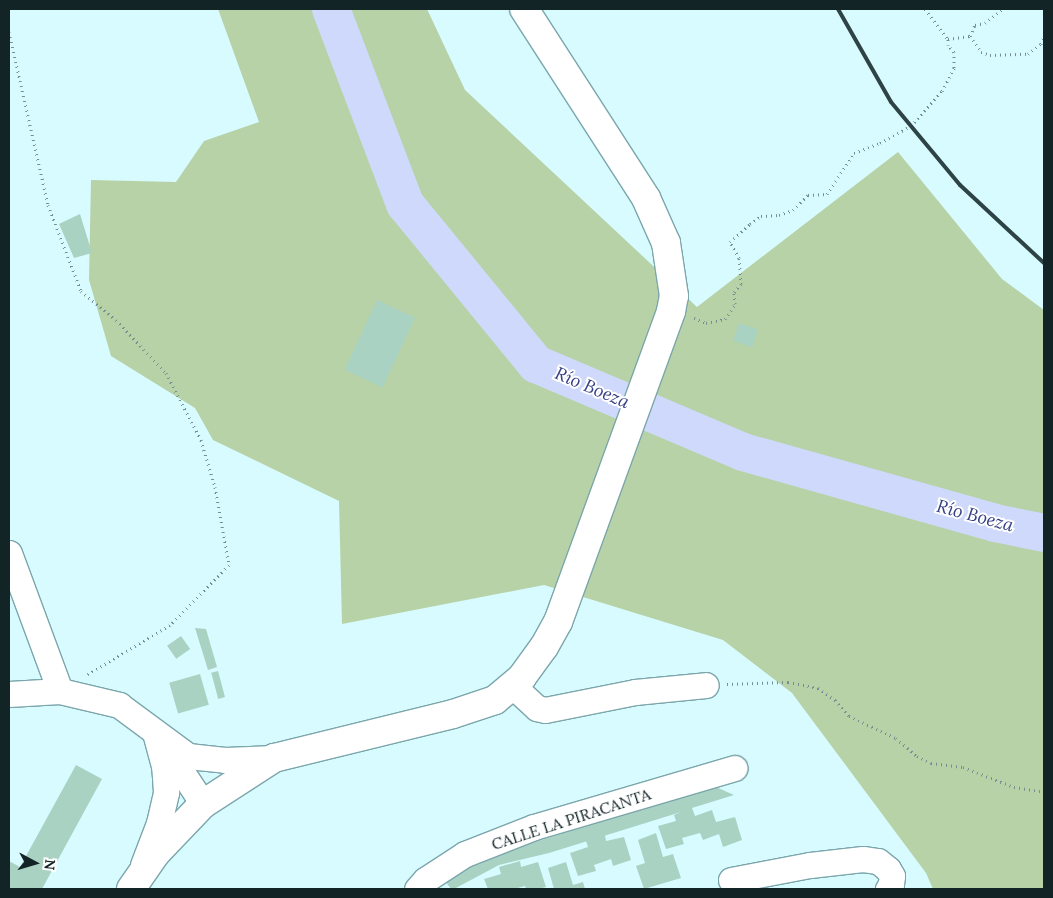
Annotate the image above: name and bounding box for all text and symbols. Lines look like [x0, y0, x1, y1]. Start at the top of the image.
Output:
water label: Río Boeza [552, 363, 632, 413]
water label: Río Boeza [934, 495, 1016, 537]
street label: CALLE LA PIRACANTA [489, 784, 653, 854]
north arrow [10, 838, 60, 888]
text: N [40, 858, 59, 871]

